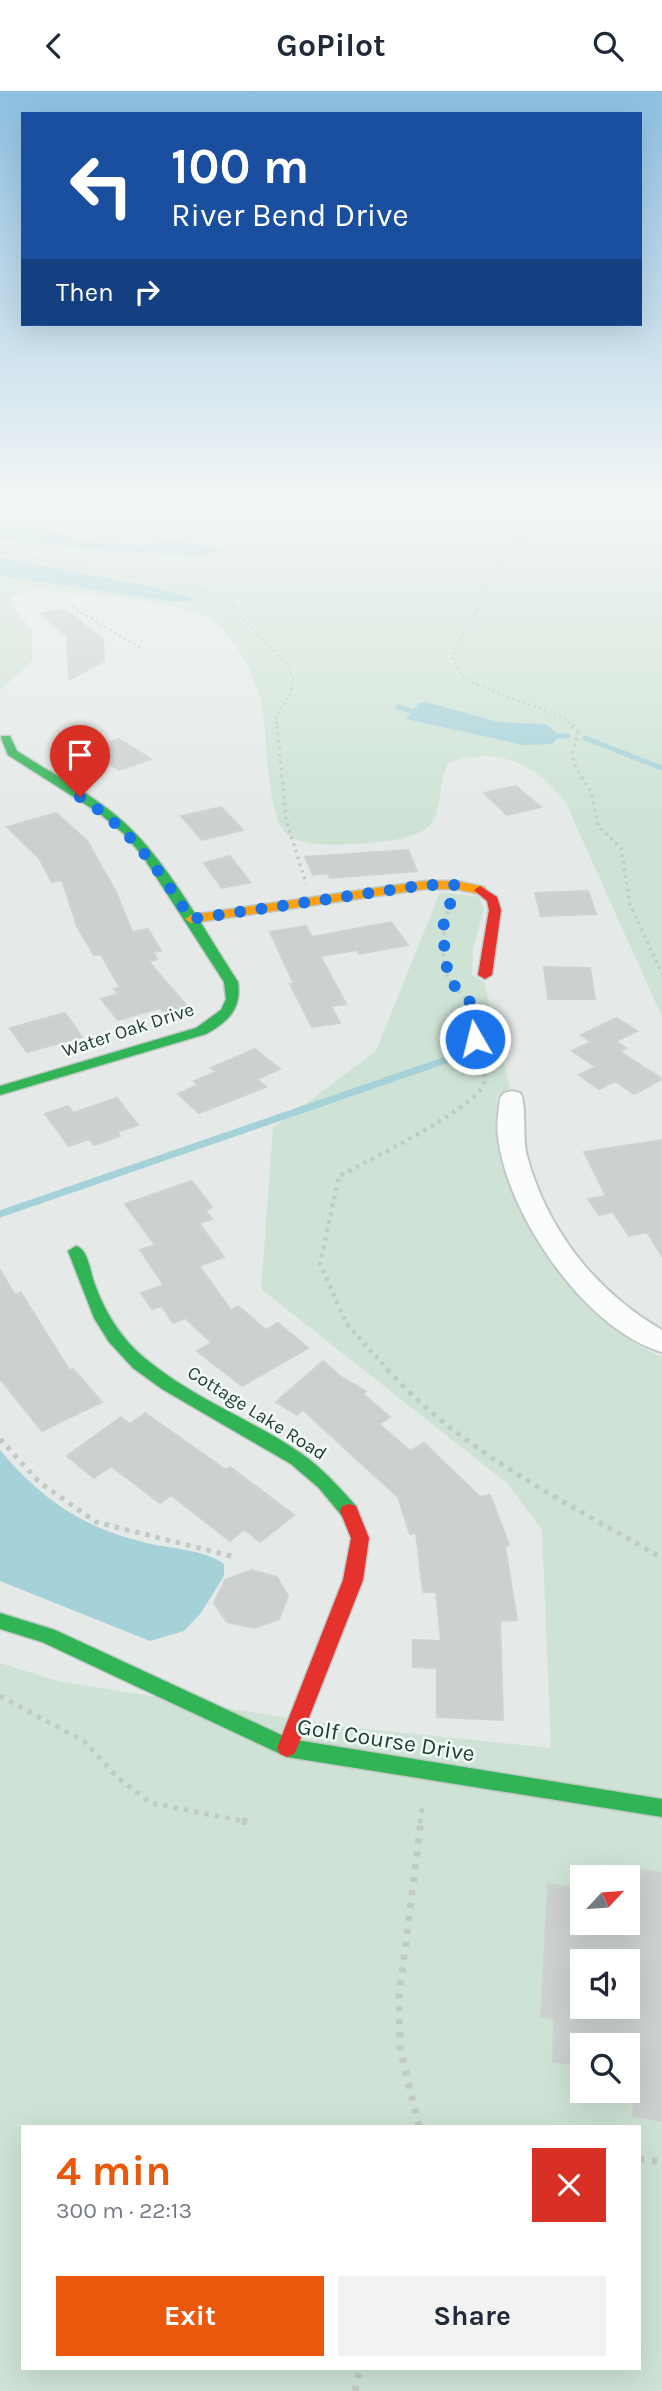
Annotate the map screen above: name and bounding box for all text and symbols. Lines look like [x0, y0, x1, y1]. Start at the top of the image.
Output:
icon: back [35, 27, 73, 65]
text: GoPilot [276, 27, 386, 64]
icon: search [589, 27, 627, 65]
text: 100 m [171, 138, 309, 195]
icon: left [56, 140, 147, 231]
text: River Bend Drive [171, 197, 409, 234]
icon: right [128, 273, 166, 311]
text: Then [56, 277, 114, 308]
pin [50, 725, 110, 797]
icon: arrive [61, 736, 99, 774]
street label: Water Oak Drive [59, 998, 197, 1062]
position arrow [438, 1002, 512, 1076]
street label: Cottage Lake Road [183, 1361, 331, 1465]
street label: Golf Course Drive [295, 1713, 477, 1767]
north arrow [570, 1865, 640, 1935]
map controls [570, 1865, 640, 2103]
button: sound [570, 1949, 640, 2019]
button: search [570, 2033, 640, 2103]
text: 4 min [56, 2146, 171, 2196]
button: close [532, 2148, 606, 2222]
text: 300 m · 22:13 [56, 2197, 192, 2224]
button: Exit [56, 2276, 324, 2356]
button: Share [338, 2276, 606, 2356]

